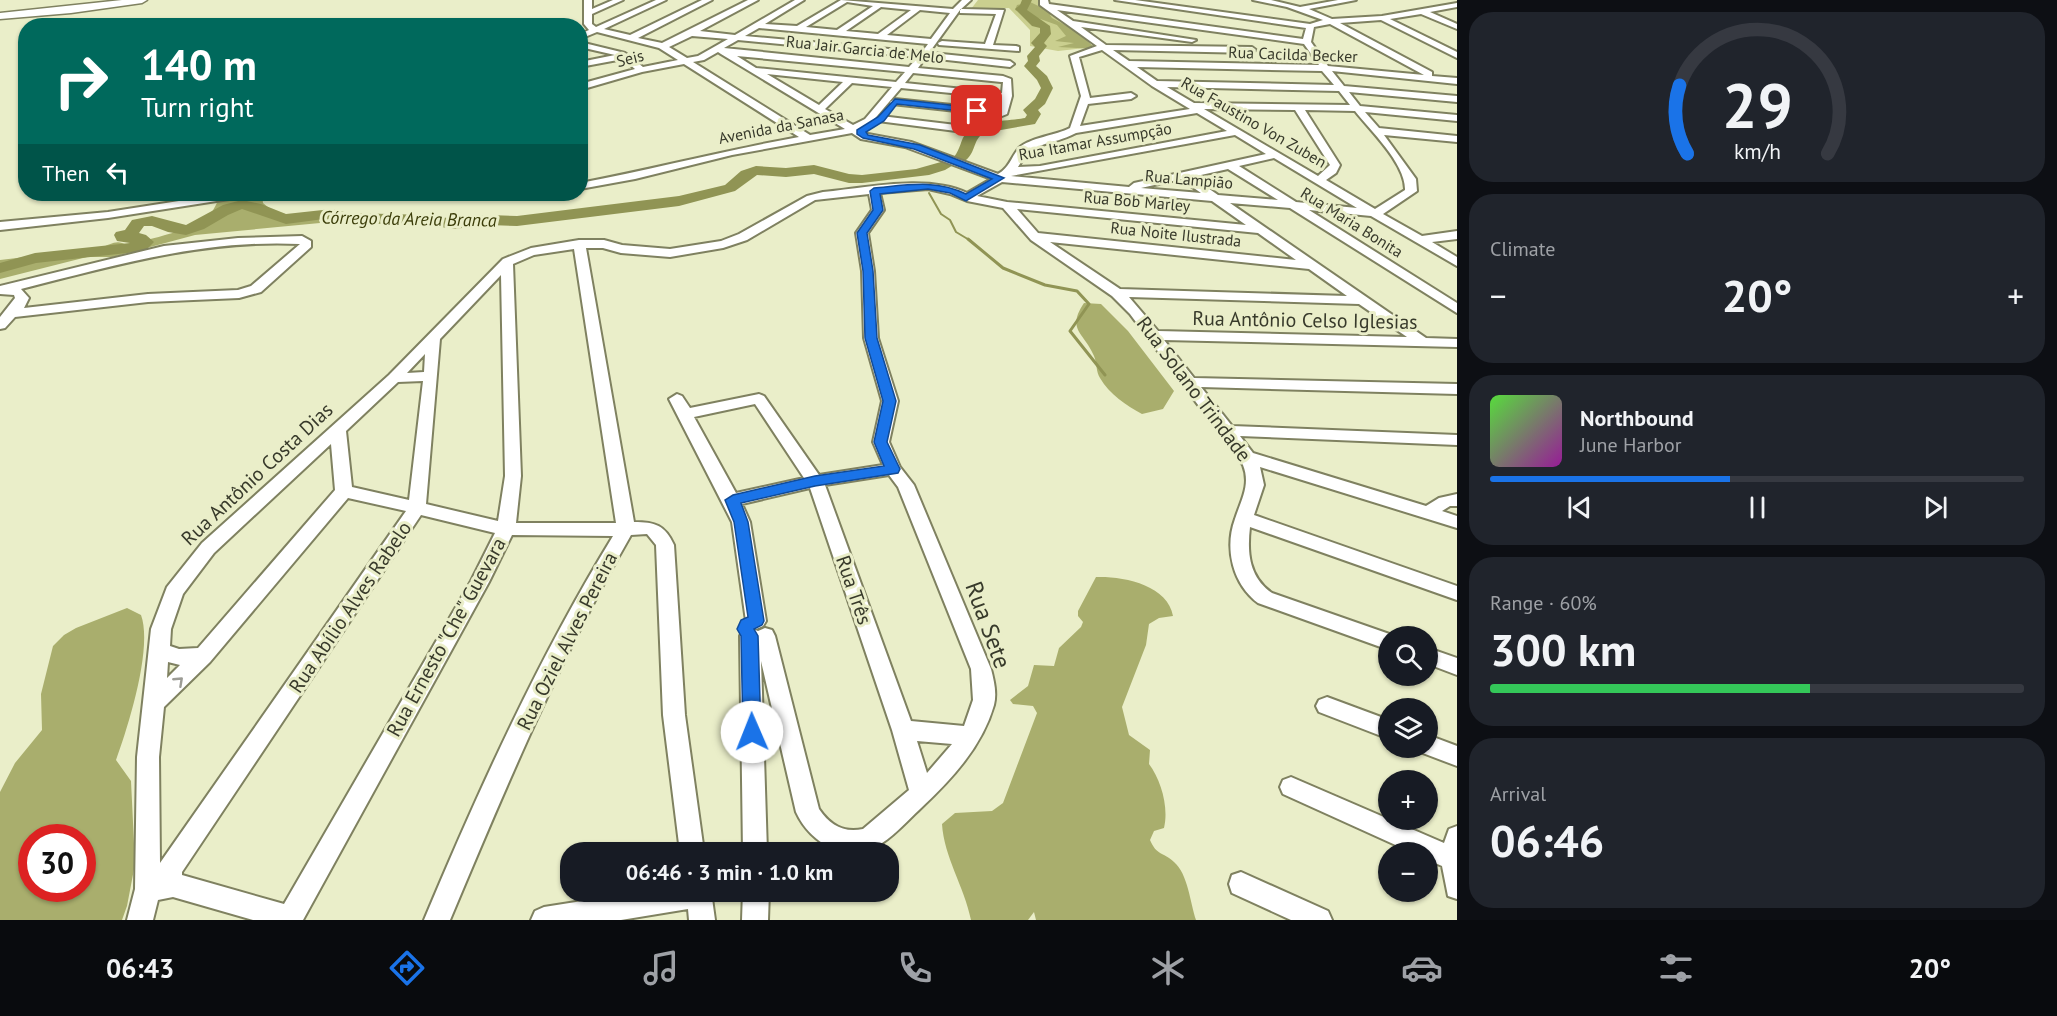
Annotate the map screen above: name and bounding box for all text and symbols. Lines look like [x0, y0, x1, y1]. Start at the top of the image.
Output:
street label: Rua Jair Garcia de Melo [785, 31, 945, 67]
text: 140 m [141, 37, 257, 92]
icon: right [42, 42, 120, 120]
street label: Rua Cacilda Becker [1228, 42, 1359, 66]
street label: Seis [614, 45, 646, 71]
text: 29 [1722, 64, 1792, 145]
street label: Rua Faustino Von Zuben [1178, 72, 1330, 172]
pin [951, 85, 1002, 136]
text: Turn right [141, 90, 254, 124]
icon: arrive [960, 94, 993, 127]
street label: Avenida da Sanasa [717, 104, 845, 148]
street label: Rua Itamar Assumpção [1017, 118, 1173, 164]
text: km/h [1733, 137, 1780, 165]
icon: left [101, 156, 134, 189]
text: Then [42, 159, 89, 187]
street label: Rua Lampião [1144, 165, 1234, 193]
street label: Rua Maria Bonita [1297, 183, 1407, 261]
street label: Rua Bob Marley [1083, 186, 1192, 216]
water label: Córrego da Areia Branca [321, 205, 497, 232]
street label: Rua Noite Ilustrada [1110, 217, 1242, 251]
text: Climate [1490, 236, 1556, 262]
text: 20° [1722, 266, 1792, 324]
text: − [1490, 274, 1507, 317]
text: + [2007, 274, 2024, 317]
street label: Rua Antônio Celso Iglesias [1192, 305, 1418, 335]
street label: Rua Solano Trindade [1131, 311, 1257, 467]
street label: Rua Antônio Costa Dias [176, 397, 338, 551]
text: Northbound [1580, 404, 1694, 432]
text: June Harbor [1580, 432, 1682, 458]
icon: previous [1563, 491, 1596, 524]
icon: pause [1741, 491, 1774, 524]
icon: next [1919, 491, 1952, 524]
street label: Rua Abílio Alves Rabelo [283, 516, 417, 698]
street label: Rua Ernesto "Che" Guevara [380, 533, 512, 741]
street label: Rua Oziel Alves Pereira [511, 548, 623, 734]
street label: Rua Três [830, 552, 878, 628]
street label: Rua Sete [958, 577, 1018, 673]
text: Range · 60% [1490, 590, 1597, 616]
text: 300 km [1490, 620, 1636, 678]
map controls [1378, 626, 1438, 902]
button: search [1378, 626, 1438, 686]
one-way arrow [172, 677, 183, 688]
button: layers [1378, 698, 1438, 758]
position arrow [720, 700, 784, 764]
button: + [1378, 770, 1438, 830]
text: Arrival [1490, 781, 1546, 807]
text: 06:46 [1490, 811, 1604, 869]
speed limit sign: 30 [18, 824, 96, 902]
button: − [1378, 842, 1438, 902]
text: 06:46 · 3 min · 1.0 km [626, 858, 833, 886]
icon: directions [386, 947, 428, 989]
icon: music [640, 947, 682, 989]
icon: phone [894, 947, 936, 989]
icon: climate [1147, 947, 1189, 989]
icon: car [1401, 947, 1443, 989]
icon: filters [1655, 947, 1697, 989]
text: 06:43 [106, 951, 174, 985]
text: 20° [1909, 951, 1951, 985]

